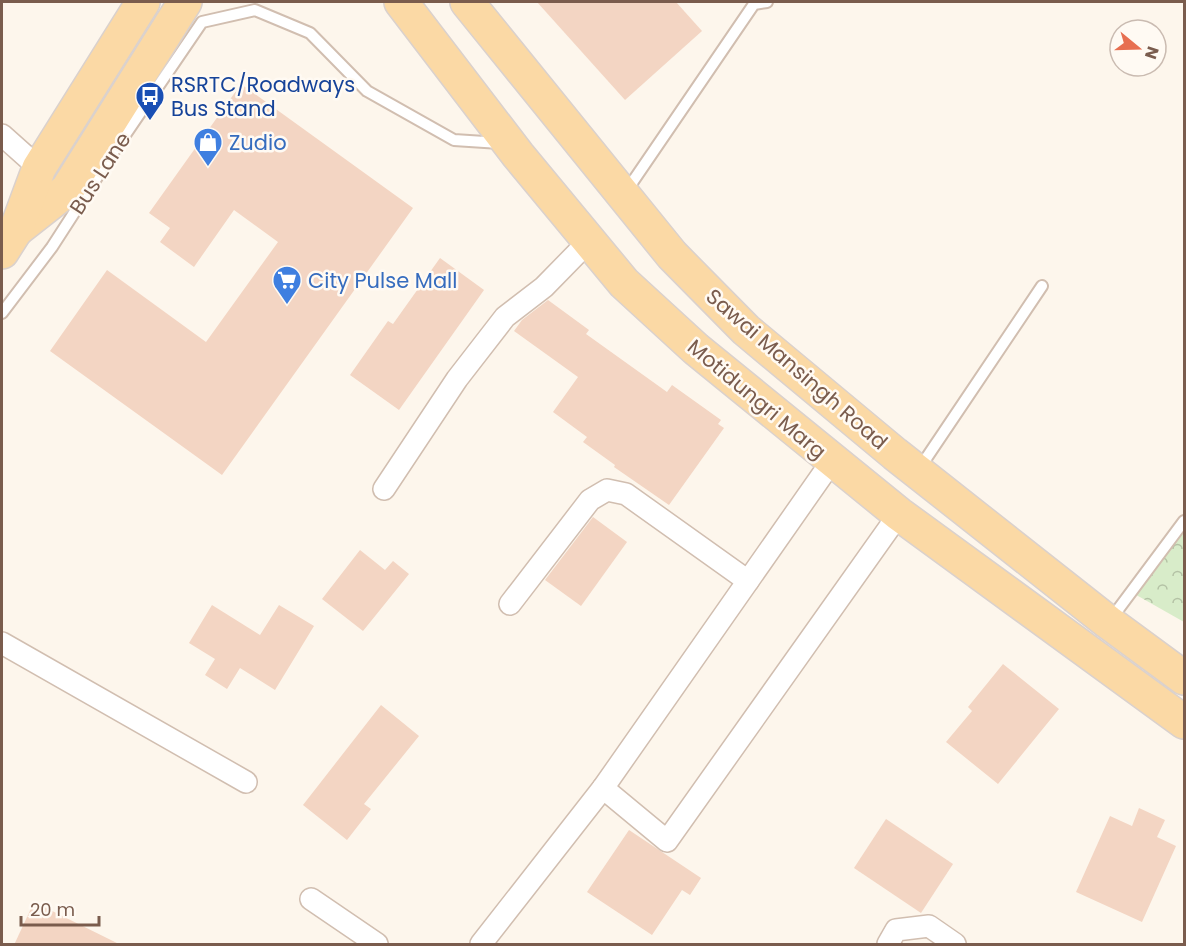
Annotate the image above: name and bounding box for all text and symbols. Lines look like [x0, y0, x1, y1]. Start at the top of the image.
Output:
north arrow [1108, 18, 1168, 78]
text: N [1139, 43, 1165, 62]
place label: RSRTC/Roadways Bus Stand [171, 70, 355, 123]
bus stop icon: RSRTC/Roadways Bus Stand [134, 80, 166, 122]
street label: Bus Lane [63, 126, 137, 220]
shop icon: Zudio [192, 126, 224, 168]
place label: Zudio [229, 128, 287, 157]
supermarket icon: City Pulse Mall [271, 264, 303, 306]
place label: City Pulse Mall [308, 266, 457, 295]
street label: Sawai Mansingh Road [700, 282, 894, 456]
street label: Motidungri Marg [682, 332, 832, 466]
scale bar [21, 889, 99, 927]
text: 20 m [30, 897, 75, 922]

